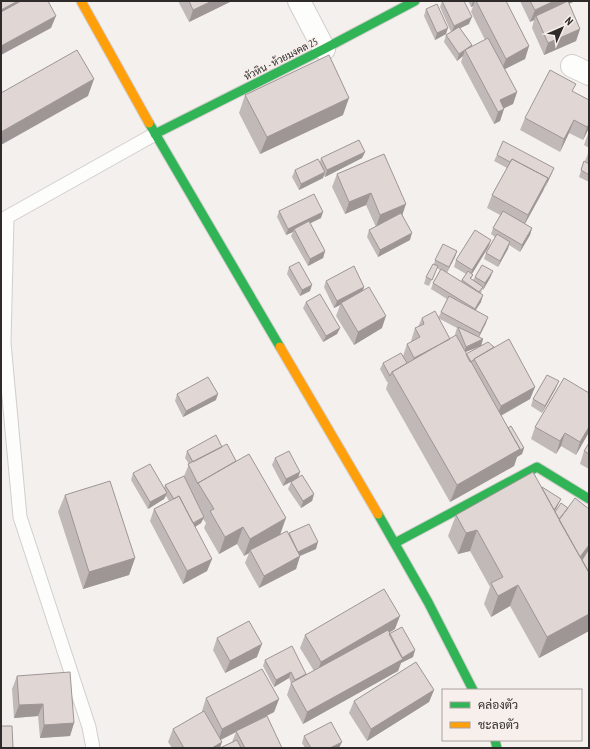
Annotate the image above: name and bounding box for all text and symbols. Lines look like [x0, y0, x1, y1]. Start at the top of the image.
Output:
north arrow [542, 8, 582, 48]
text: N [562, 14, 576, 28]
street label: หัวหิน - ห้วยมงคล 25 [242, 35, 320, 83]
legend [442, 689, 582, 741]
text: คล่องตัว [478, 697, 518, 712]
text: ชะลอตัว [478, 717, 519, 732]

